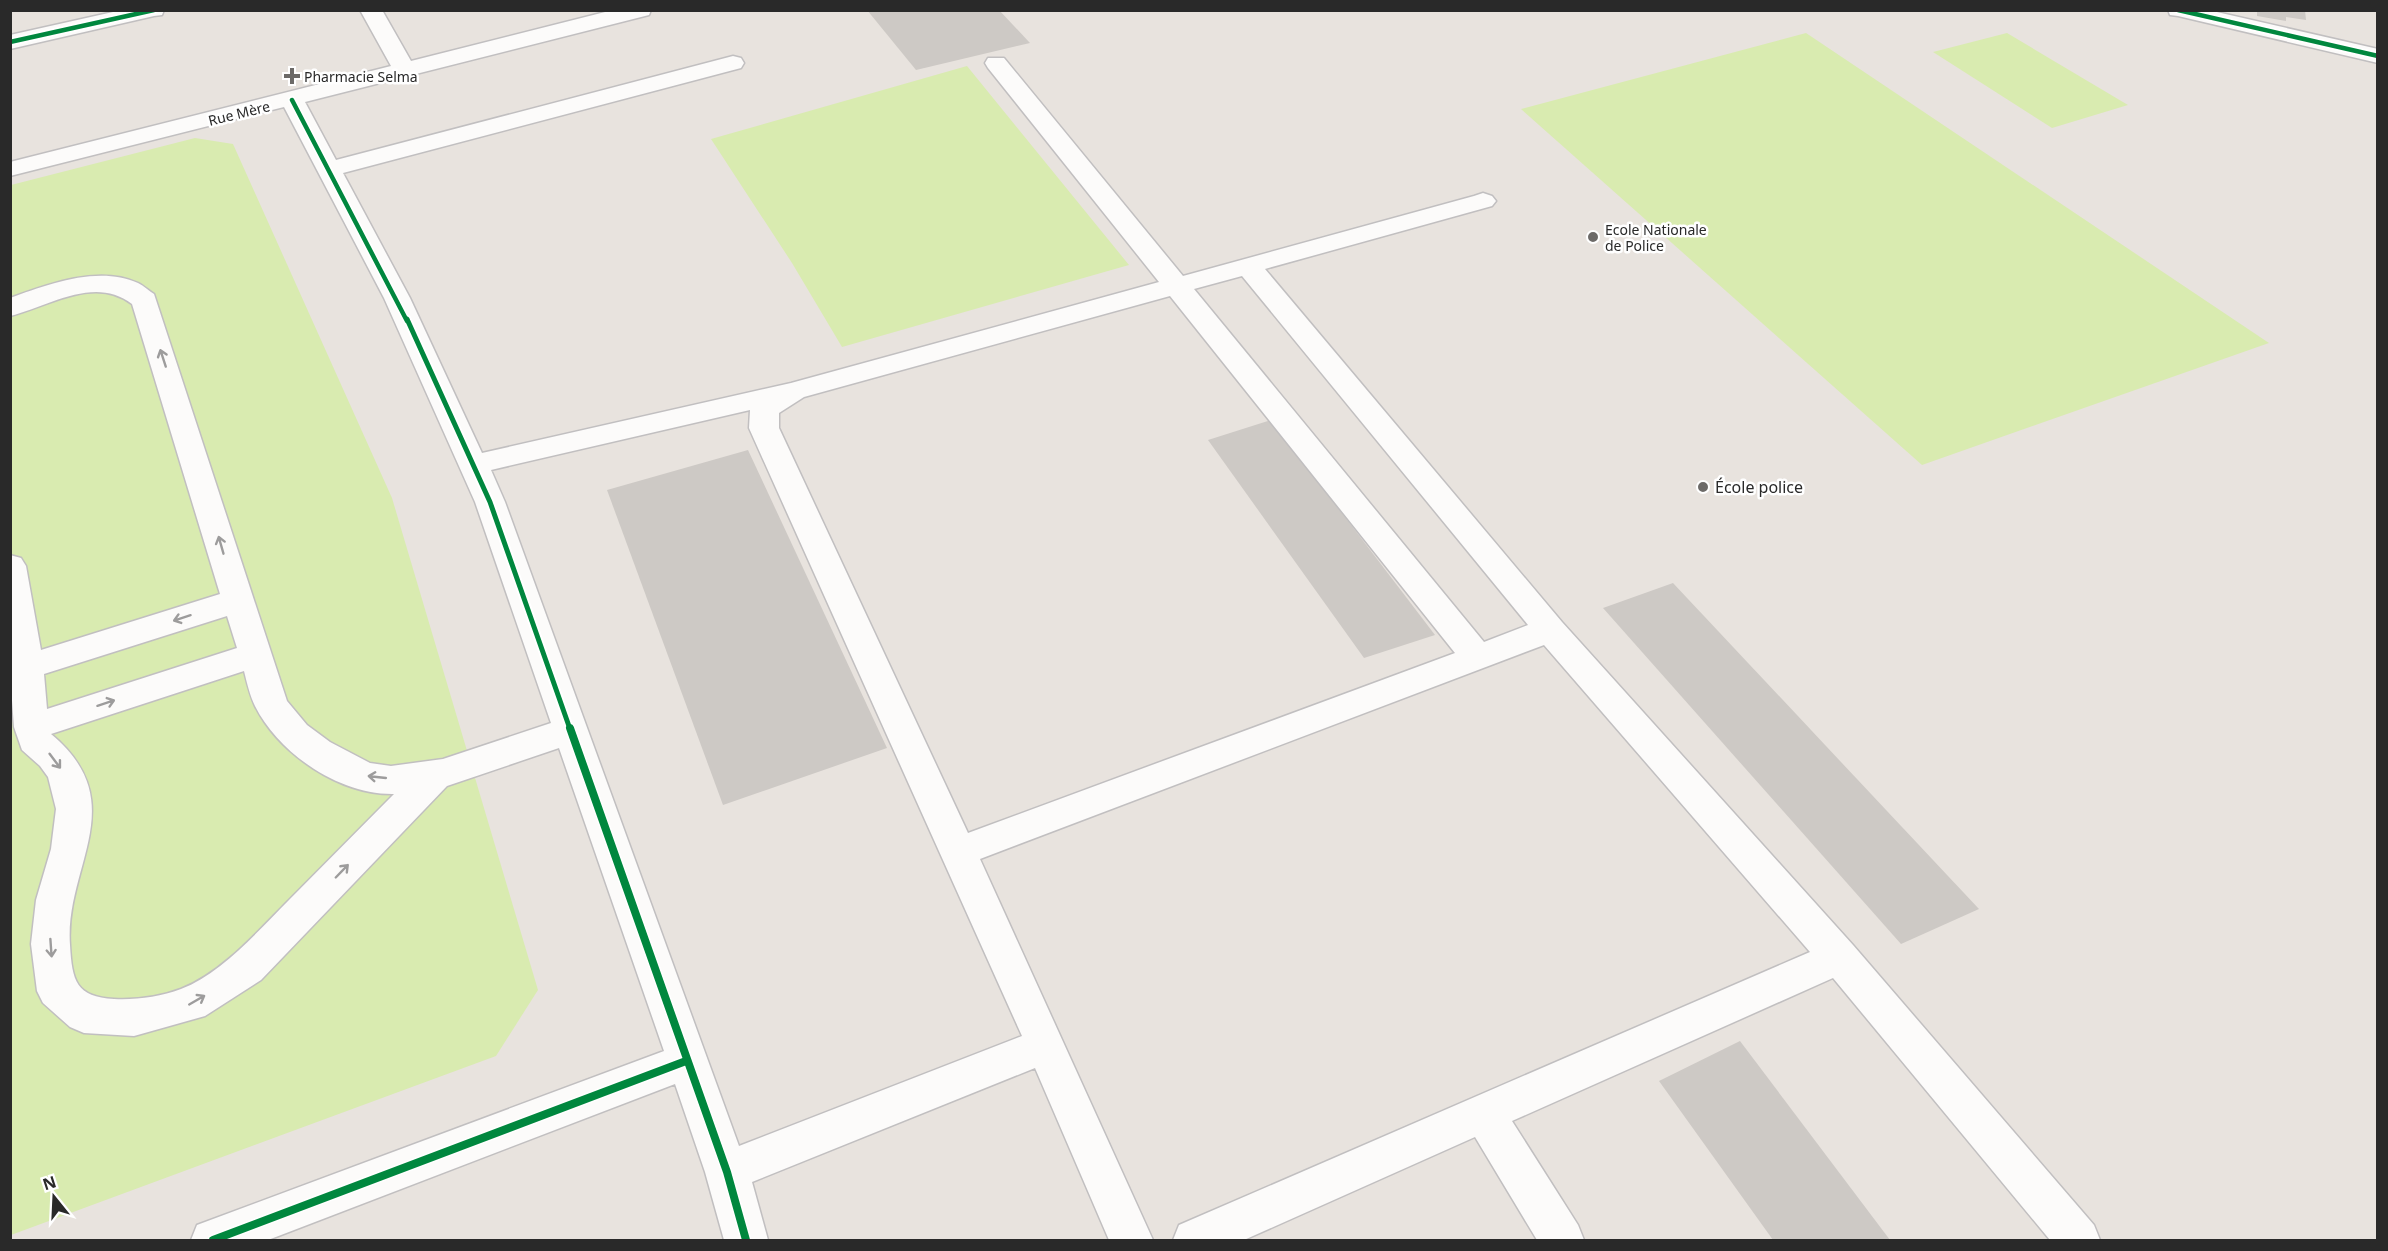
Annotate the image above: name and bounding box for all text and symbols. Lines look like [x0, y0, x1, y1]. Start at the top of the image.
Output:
place label: Pharmacie Selma [304, 67, 418, 86]
marker: Pharmacie Selma [285, 69, 299, 83]
street label: Rue Mère [206, 96, 272, 130]
place label: Ecole Nationale de Police [1605, 220, 1707, 255]
marker: Ecole Nationale de Police [1586, 230, 1600, 244]
one-way arrow [157, 349, 168, 368]
place label: École police [1715, 476, 1803, 498]
marker: École police [1696, 480, 1710, 494]
one-way arrow [215, 535, 226, 554]
one-way arrow [173, 613, 192, 624]
one-way arrow [96, 696, 115, 707]
one-way arrow [49, 752, 62, 768]
one-way arrow [368, 771, 388, 782]
one-way arrow [334, 863, 349, 878]
one-way arrow [46, 938, 57, 958]
one-way arrow [188, 994, 205, 1006]
north arrow [24, 1167, 84, 1227]
text: N [40, 1170, 59, 1195]

